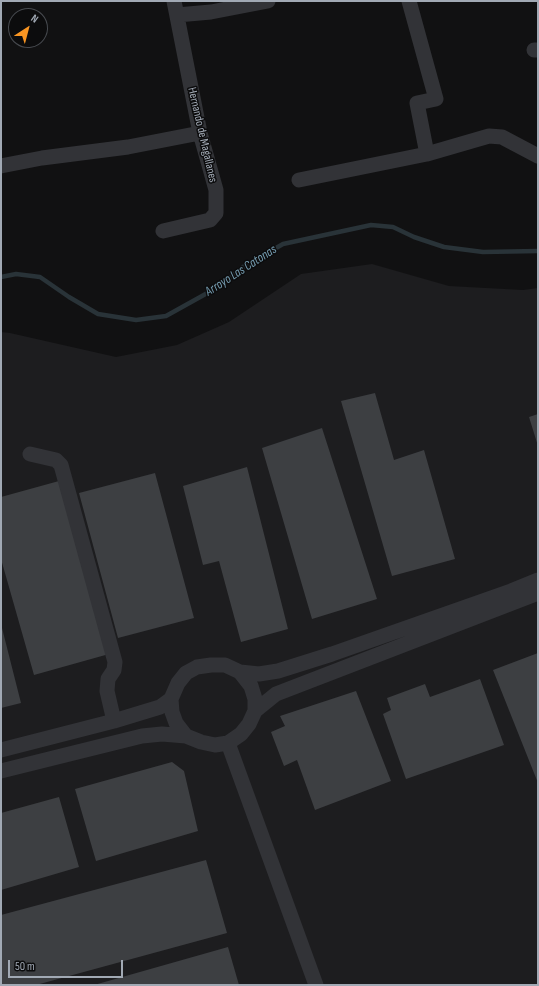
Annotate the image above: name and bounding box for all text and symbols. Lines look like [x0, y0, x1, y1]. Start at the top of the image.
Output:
north arrow [8, 8, 48, 48]
text: N [29, 12, 41, 26]
street label: Hernando de Magallanes [184, 86, 220, 184]
water label: Arroyo Las Catonas [202, 242, 280, 300]
scale bar [10, 952, 125, 978]
text: 50 m [15, 959, 35, 974]

